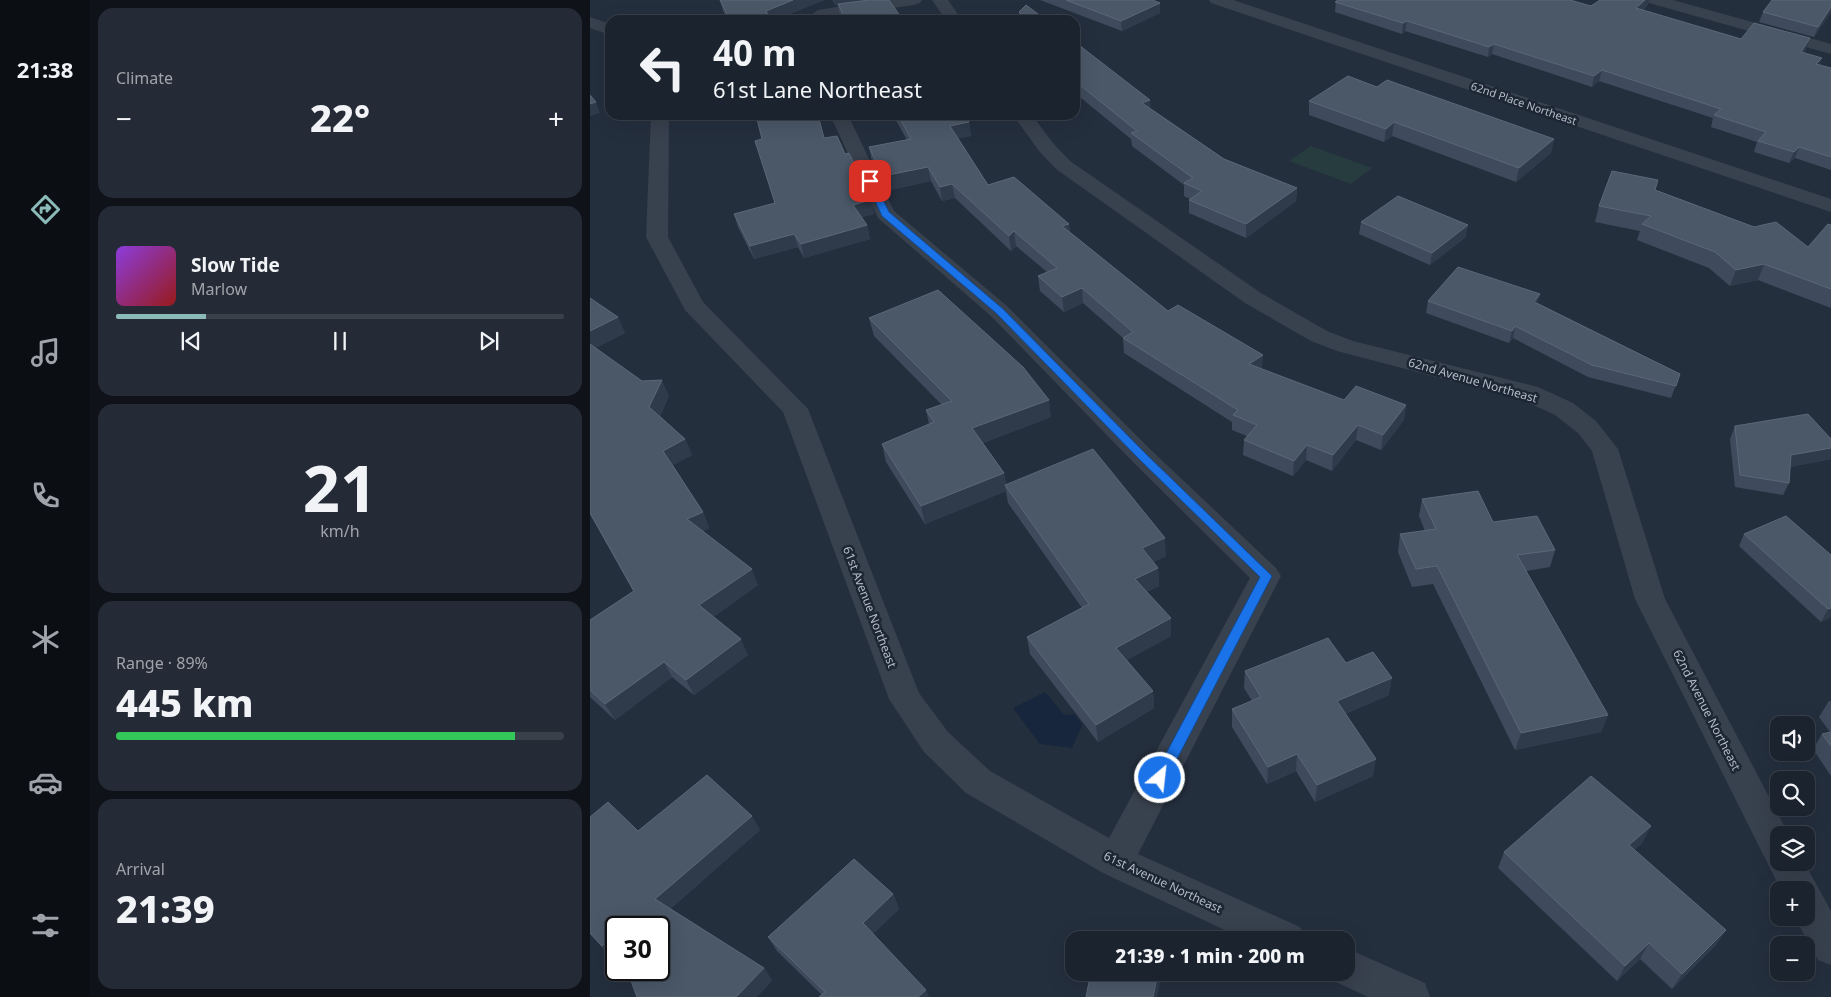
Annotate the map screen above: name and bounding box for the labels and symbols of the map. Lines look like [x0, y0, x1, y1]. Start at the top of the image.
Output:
street label: 62nd Place Northeast [1469, 78, 1579, 128]
pin [849, 160, 891, 202]
street label: 62nd Avenue Northeast [1406, 353, 1540, 407]
street label: 61st Avenue Northeast [839, 544, 901, 671]
street label: 62nd Avenue Northeast [1669, 647, 1745, 774]
position arrow [1133, 751, 1185, 803]
street label: 61st Avenue Northeast [1101, 847, 1226, 917]
speed limit sign: 30 [605, 916, 670, 981]

